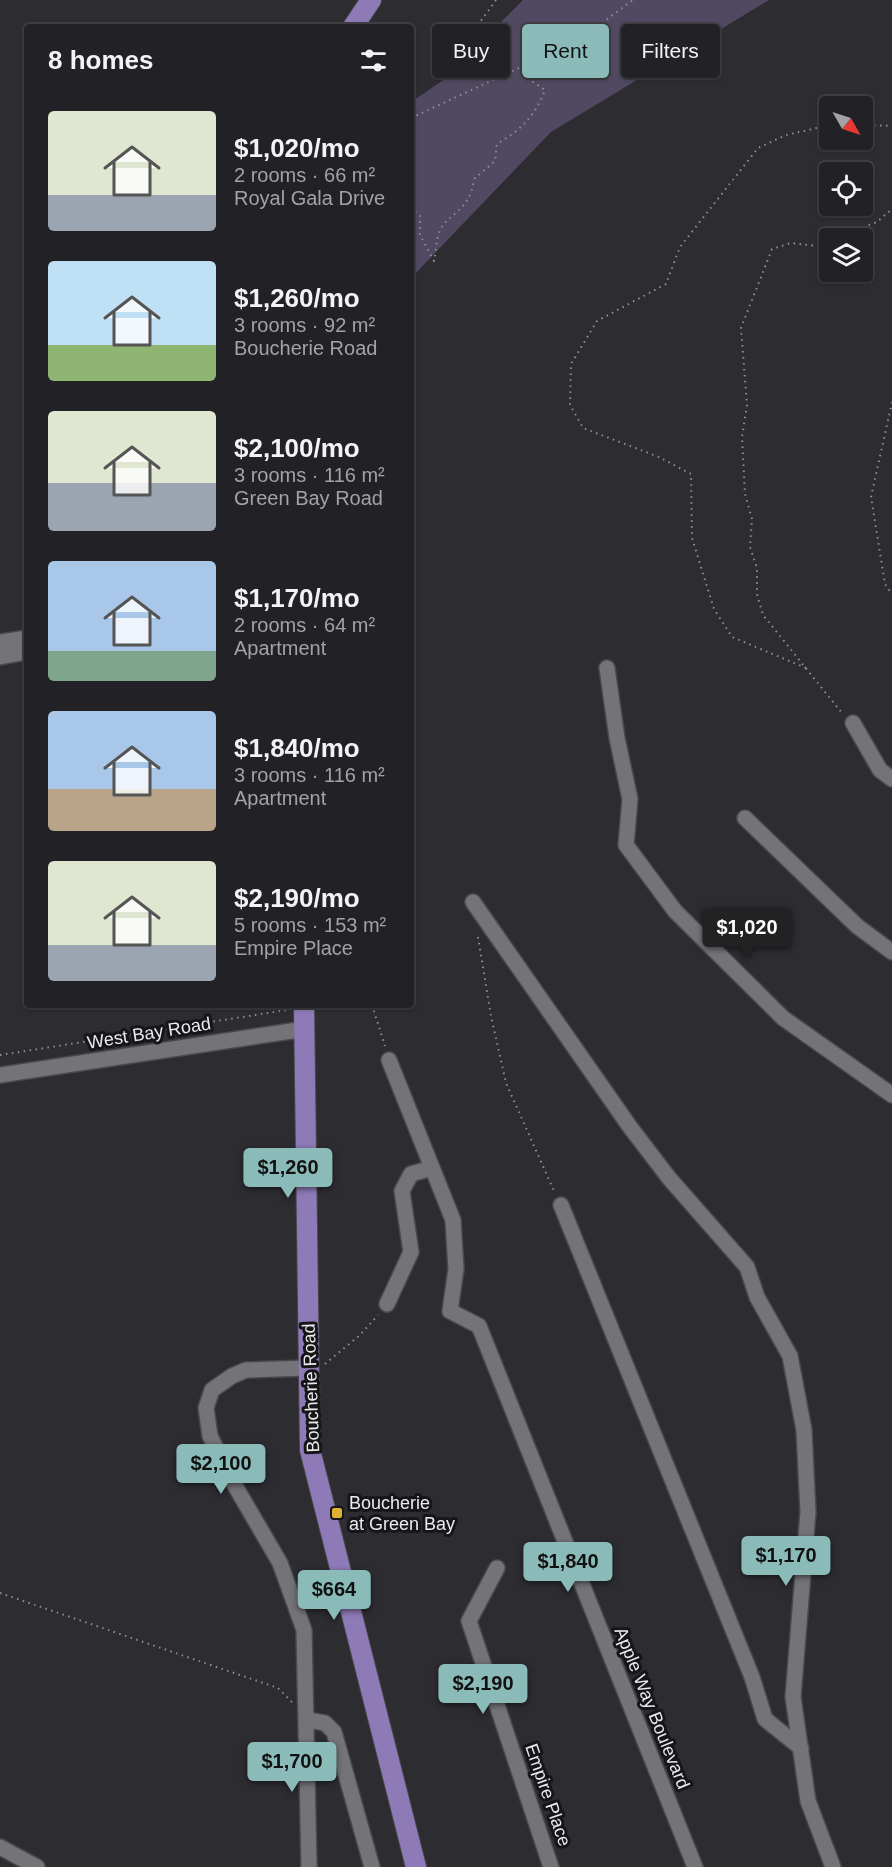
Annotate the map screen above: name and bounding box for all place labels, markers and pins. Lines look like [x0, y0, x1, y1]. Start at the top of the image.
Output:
pin: $1,020 [698, 908, 796, 959]
pin: $1,260 [239, 1148, 337, 1199]
pin: $2,100 [172, 1444, 270, 1495]
place label: Boucherie at Green Bay [349, 1493, 455, 1534]
marker: Boucherie at Green Bay [330, 1506, 344, 1520]
pin: $1,170 [737, 1536, 835, 1587]
pin: $1,840 [519, 1542, 617, 1593]
pin: $664 [298, 1570, 370, 1621]
pin: $2,190 [434, 1664, 532, 1715]
pin: $1,700 [243, 1742, 341, 1793]

